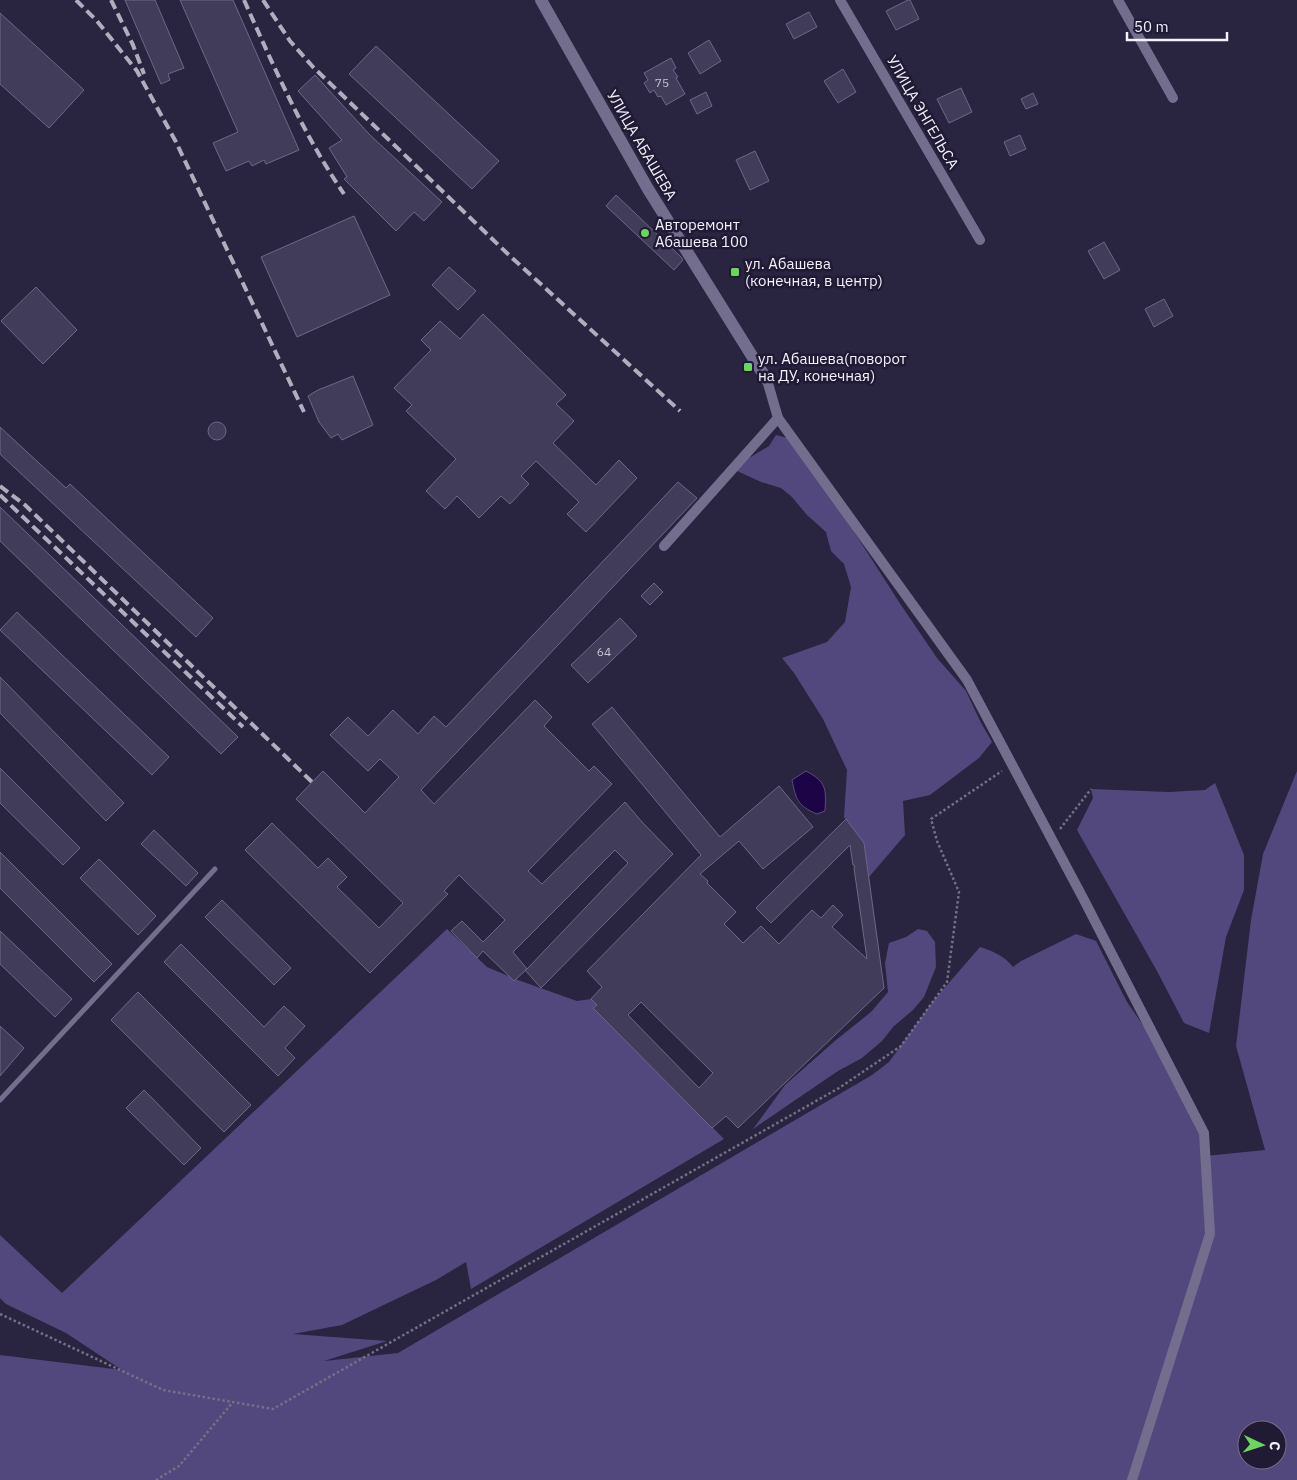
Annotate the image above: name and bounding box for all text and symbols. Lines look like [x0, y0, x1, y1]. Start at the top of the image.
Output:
scale bar [1127, 10, 1227, 42]
text: 50 m [1134, 17, 1169, 36]
street label: УЛИЦА ЭНГЕЛЬСА [883, 52, 963, 173]
house number: 75 [655, 75, 669, 90]
street label: УЛИЦА АБАШЕВА [603, 86, 681, 204]
place label: Авторемонт Абашева 100 [655, 215, 748, 251]
marker: Авторемонт Абашева 100 [639, 227, 651, 239]
place label: ул. Абашева (конечная, в центр) [745, 254, 883, 290]
marker: ул. Абашева (конечная, в центр) [729, 266, 741, 278]
place label: ул. Абашева(поворот на ДУ, конечная) [758, 349, 907, 385]
marker: ул. Абашева(поворот на ДУ, конечная) [742, 361, 754, 373]
house number: 64 [597, 644, 611, 659]
north arrow [1237, 1420, 1287, 1470]
text: С [1266, 1441, 1284, 1451]

